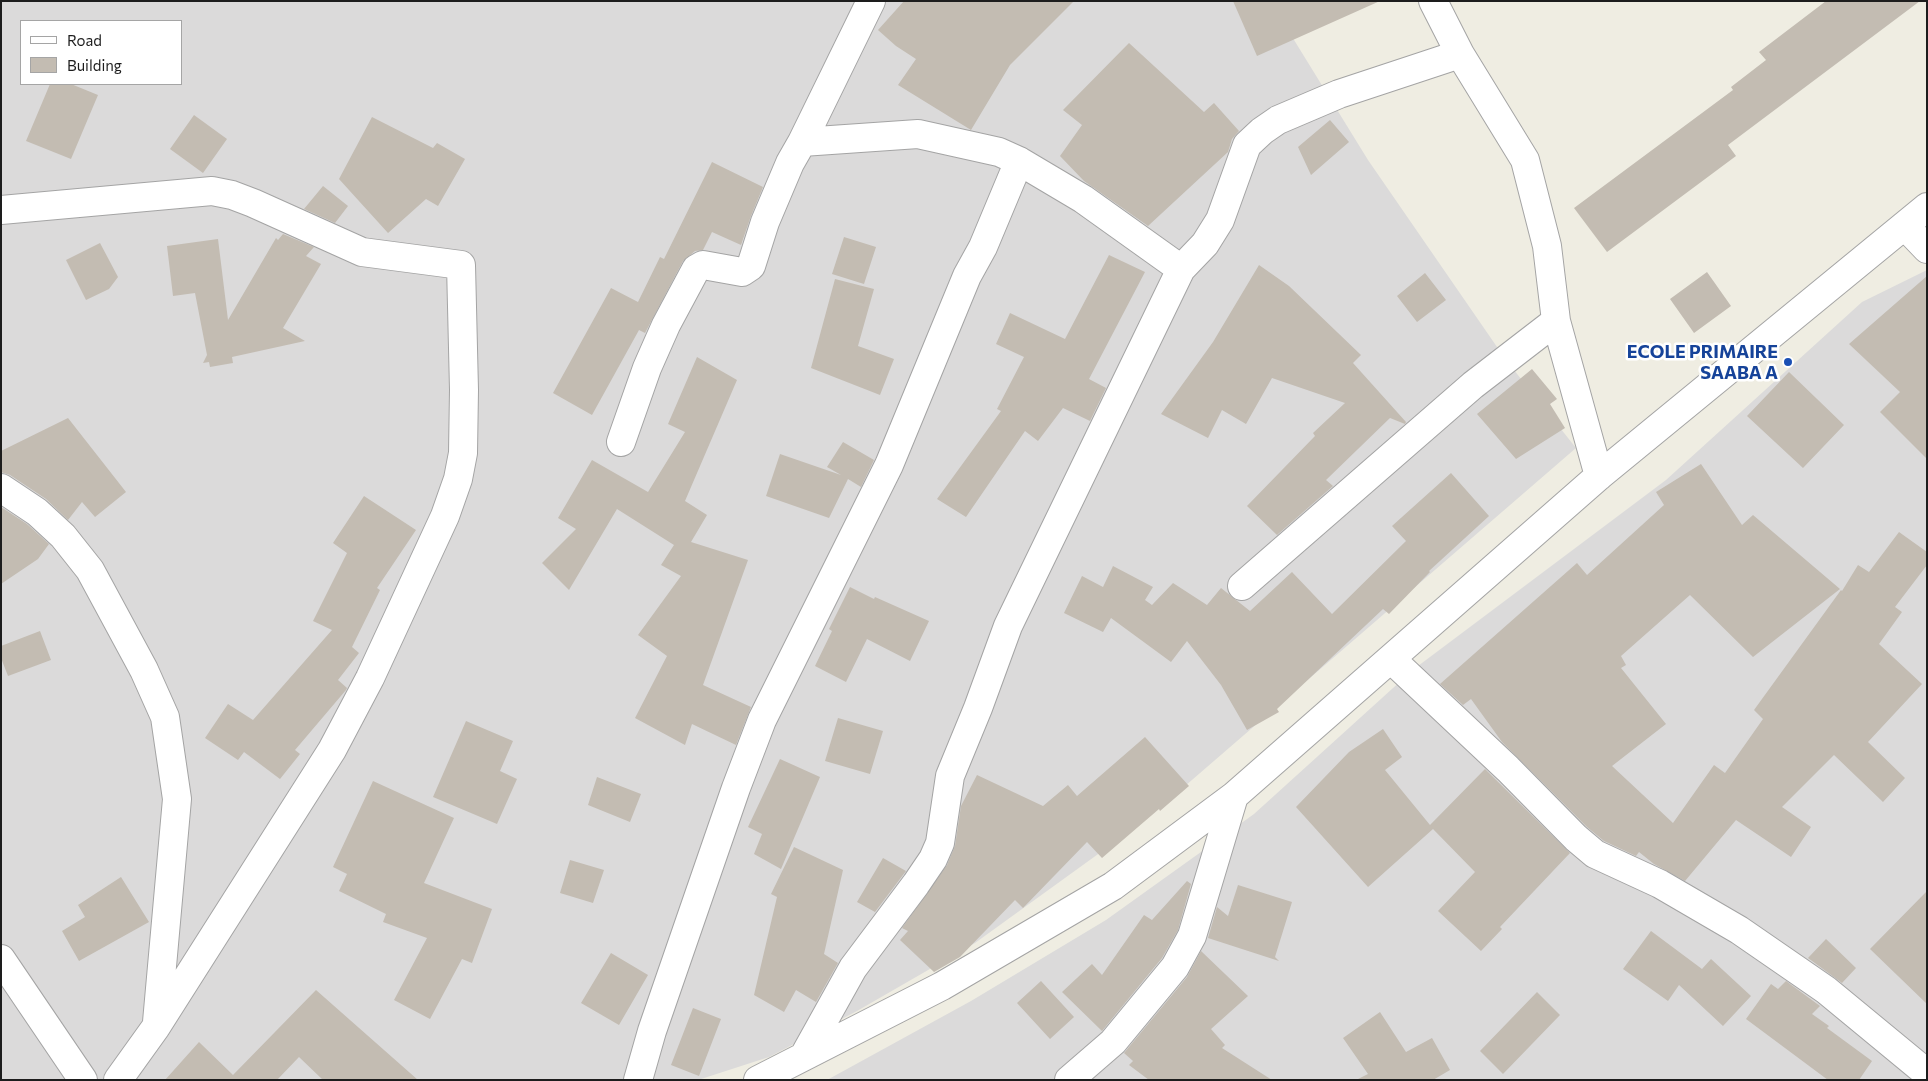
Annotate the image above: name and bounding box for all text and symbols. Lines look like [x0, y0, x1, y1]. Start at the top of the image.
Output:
legend [20, 20, 182, 85]
text: Road [67, 31, 102, 49]
text: Building [67, 56, 122, 74]
place label: ECOLE PRIMAIRE SAABA A [1627, 341, 1778, 384]
marker: ECOLE PRIMAIRE SAABA A [1782, 356, 1794, 368]

